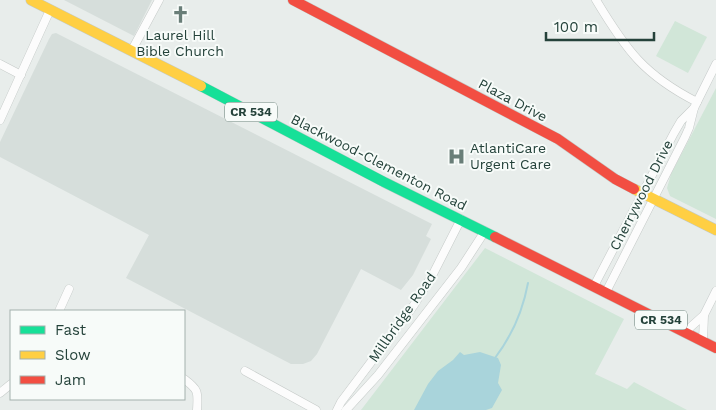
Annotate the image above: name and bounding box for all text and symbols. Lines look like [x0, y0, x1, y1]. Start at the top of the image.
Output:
church icon: Laurel Hill Bible Church [170, 5, 190, 25]
scale bar [546, 10, 654, 42]
text: 100 m [554, 18, 598, 36]
place label: Laurel Hill Bible Church [136, 27, 224, 59]
street label: Plaza Drive [476, 75, 550, 125]
road number: CR 534 [225, 102, 277, 121]
street label: Blackwood-Clementon Road [288, 111, 470, 213]
street label: Cherrywood Drive [606, 137, 676, 253]
place label: AtlantiCare Urgent Care [470, 140, 551, 172]
hospital icon: AtlantiCare Urgent Care [446, 146, 466, 166]
street label: Millbridge Road [365, 269, 439, 365]
legend [10, 310, 185, 400]
road number: CR 534 [635, 310, 687, 330]
text: Fast [55, 321, 87, 339]
text: Slow [55, 346, 91, 364]
text: Jam [55, 371, 86, 389]

